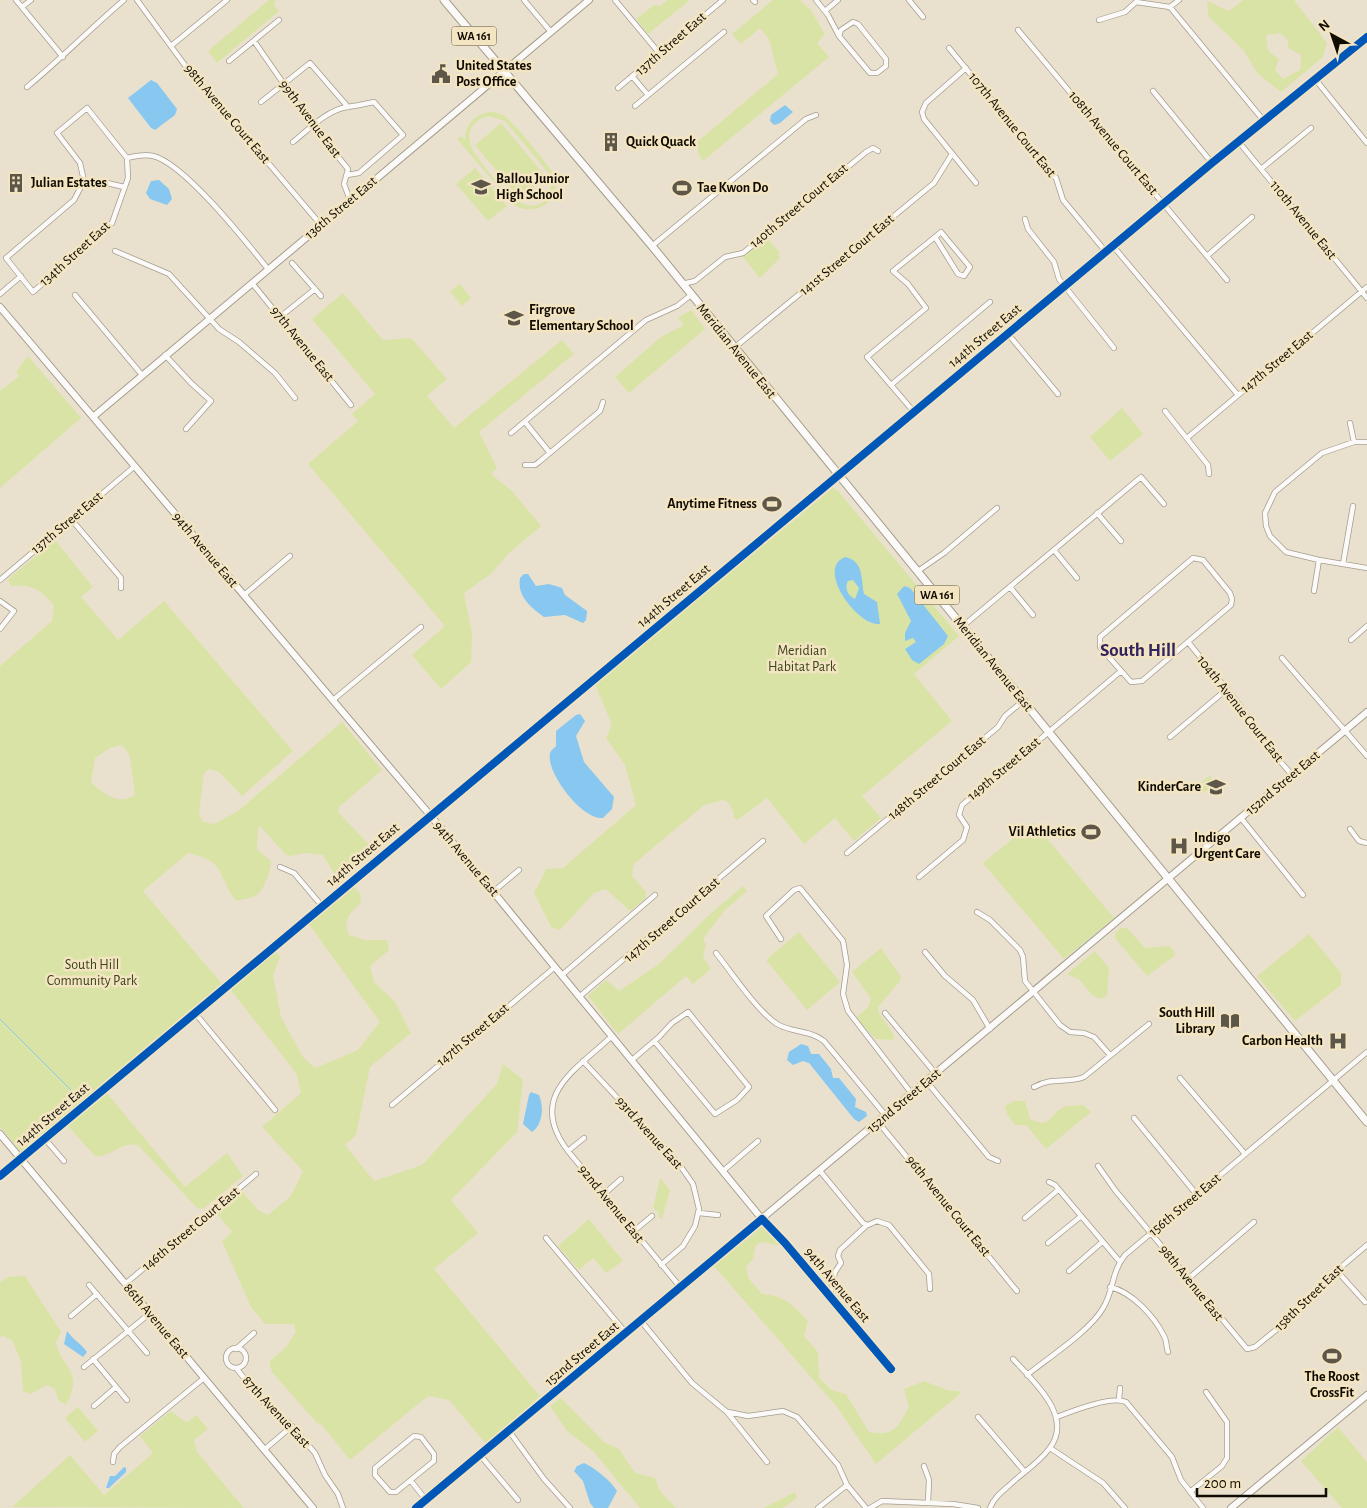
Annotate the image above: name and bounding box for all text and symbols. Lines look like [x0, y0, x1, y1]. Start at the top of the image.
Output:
street label: 137th Street East [633, 9, 709, 78]
north arrow [1307, 10, 1357, 60]
text: N [1316, 17, 1333, 34]
road number: WA 161 [452, 27, 496, 46]
place label: United States Post Office [456, 59, 532, 89]
street label: 98th Avenue Court East [181, 62, 273, 167]
public building icon: United States Post Office [430, 63, 452, 85]
street label: 107th Avenue Court East [966, 70, 1059, 180]
street label: 99th Avenue East [276, 78, 344, 161]
street label: 108th Avenue Court East [1066, 88, 1161, 198]
building icon: Quick Quack [600, 131, 622, 153]
place label: Quick Quack [626, 135, 696, 149]
street label: 140th Street Court East [747, 161, 851, 251]
building icon: Julian Estates [5, 172, 27, 194]
place label: Ballou Junior High School [496, 172, 569, 202]
street label: 136th Street East [302, 174, 380, 242]
place label: Julian Estates [31, 176, 107, 190]
school or university icon: Ballou Junior High School [470, 176, 492, 198]
sports icon: Tae Kwon Do [671, 177, 693, 199]
street label: 110th Avenue East [1267, 178, 1339, 262]
place label: Tae Kwon Do [697, 181, 768, 195]
street label: 141st Street Court East [797, 211, 897, 298]
street label: 134th Street East [37, 219, 113, 289]
street label: Meridian Avenue East [694, 301, 779, 401]
street label: 144th Street East [946, 301, 1024, 370]
place label: Firgrove Elementary School [529, 303, 634, 333]
street label: 97th Avenue East [268, 304, 337, 385]
school or university icon: Firgrove Elementary School [503, 307, 525, 329]
street label: 147th Street East [1238, 328, 1316, 396]
street label: 137th Street East [29, 489, 106, 557]
sports icon: Anytime Fitness [761, 493, 783, 515]
place label: Anytime Fitness [667, 497, 757, 511]
street label: 94th Avenue East [170, 510, 241, 591]
street label: 144th Street East [635, 561, 713, 630]
road number: WA 161 [914, 586, 960, 604]
street label: Meridian Avenue East [951, 614, 1036, 714]
district label: South Hill [1100, 641, 1176, 660]
park label: Meridian Habitat Park [768, 644, 837, 674]
street label: 104th Avenue Court East [1194, 653, 1286, 765]
street label: 148th Street Court East [886, 733, 989, 823]
street label: 149th Street East [965, 734, 1043, 803]
street label: 152nd Street East [1243, 748, 1323, 818]
school or university icon: KinderCare [1205, 776, 1227, 798]
place label: KinderCare [1138, 780, 1201, 794]
street label: 94th Avenue East [431, 819, 502, 900]
street label: 144th Street East [324, 820, 402, 889]
sports icon: Vil Athletics [1080, 821, 1102, 843]
place label: Vil Athletics [1009, 825, 1076, 839]
place label: Indigo Urgent Care [1194, 831, 1261, 861]
hospital icon: Indigo Urgent Care [1168, 835, 1190, 857]
street label: 147th Street Court East [622, 875, 723, 965]
park label: South Hill Community Park [47, 958, 138, 988]
street label: 147th Street East [434, 1001, 512, 1069]
place label: South Hill Library [1159, 1006, 1216, 1036]
library icon: South Hill Library [1219, 1010, 1241, 1032]
hospital icon: Carbon Health [1327, 1030, 1349, 1052]
place label: Carbon Health [1242, 1034, 1323, 1048]
street label: 152nd Street East [864, 1066, 944, 1136]
street label: 144th Street East [14, 1080, 92, 1149]
street label: 93rd Avenue East [613, 1094, 685, 1172]
street label: 96th Avenue Court East [903, 1153, 993, 1259]
street label: 92nd Avenue East [576, 1163, 647, 1246]
street label: 156th Street East [1146, 1171, 1224, 1239]
street label: 146th Street Court East [140, 1184, 243, 1274]
street label: 98th Avenue East [1156, 1242, 1226, 1324]
street label: 94th Avenue East [802, 1245, 873, 1326]
street label: 158th Street East [1272, 1262, 1346, 1334]
street label: 86th Avenue East [121, 1281, 192, 1362]
street label: 152nd Street East [542, 1319, 622, 1389]
sports icon: The Roost CrossFit [1321, 1345, 1343, 1367]
place label: The Roost CrossFit [1304, 1370, 1360, 1400]
street label: 87th Avenue East [239, 1373, 313, 1451]
scale bar [1197, 1466, 1326, 1498]
text: 200 m [1204, 1476, 1241, 1491]

